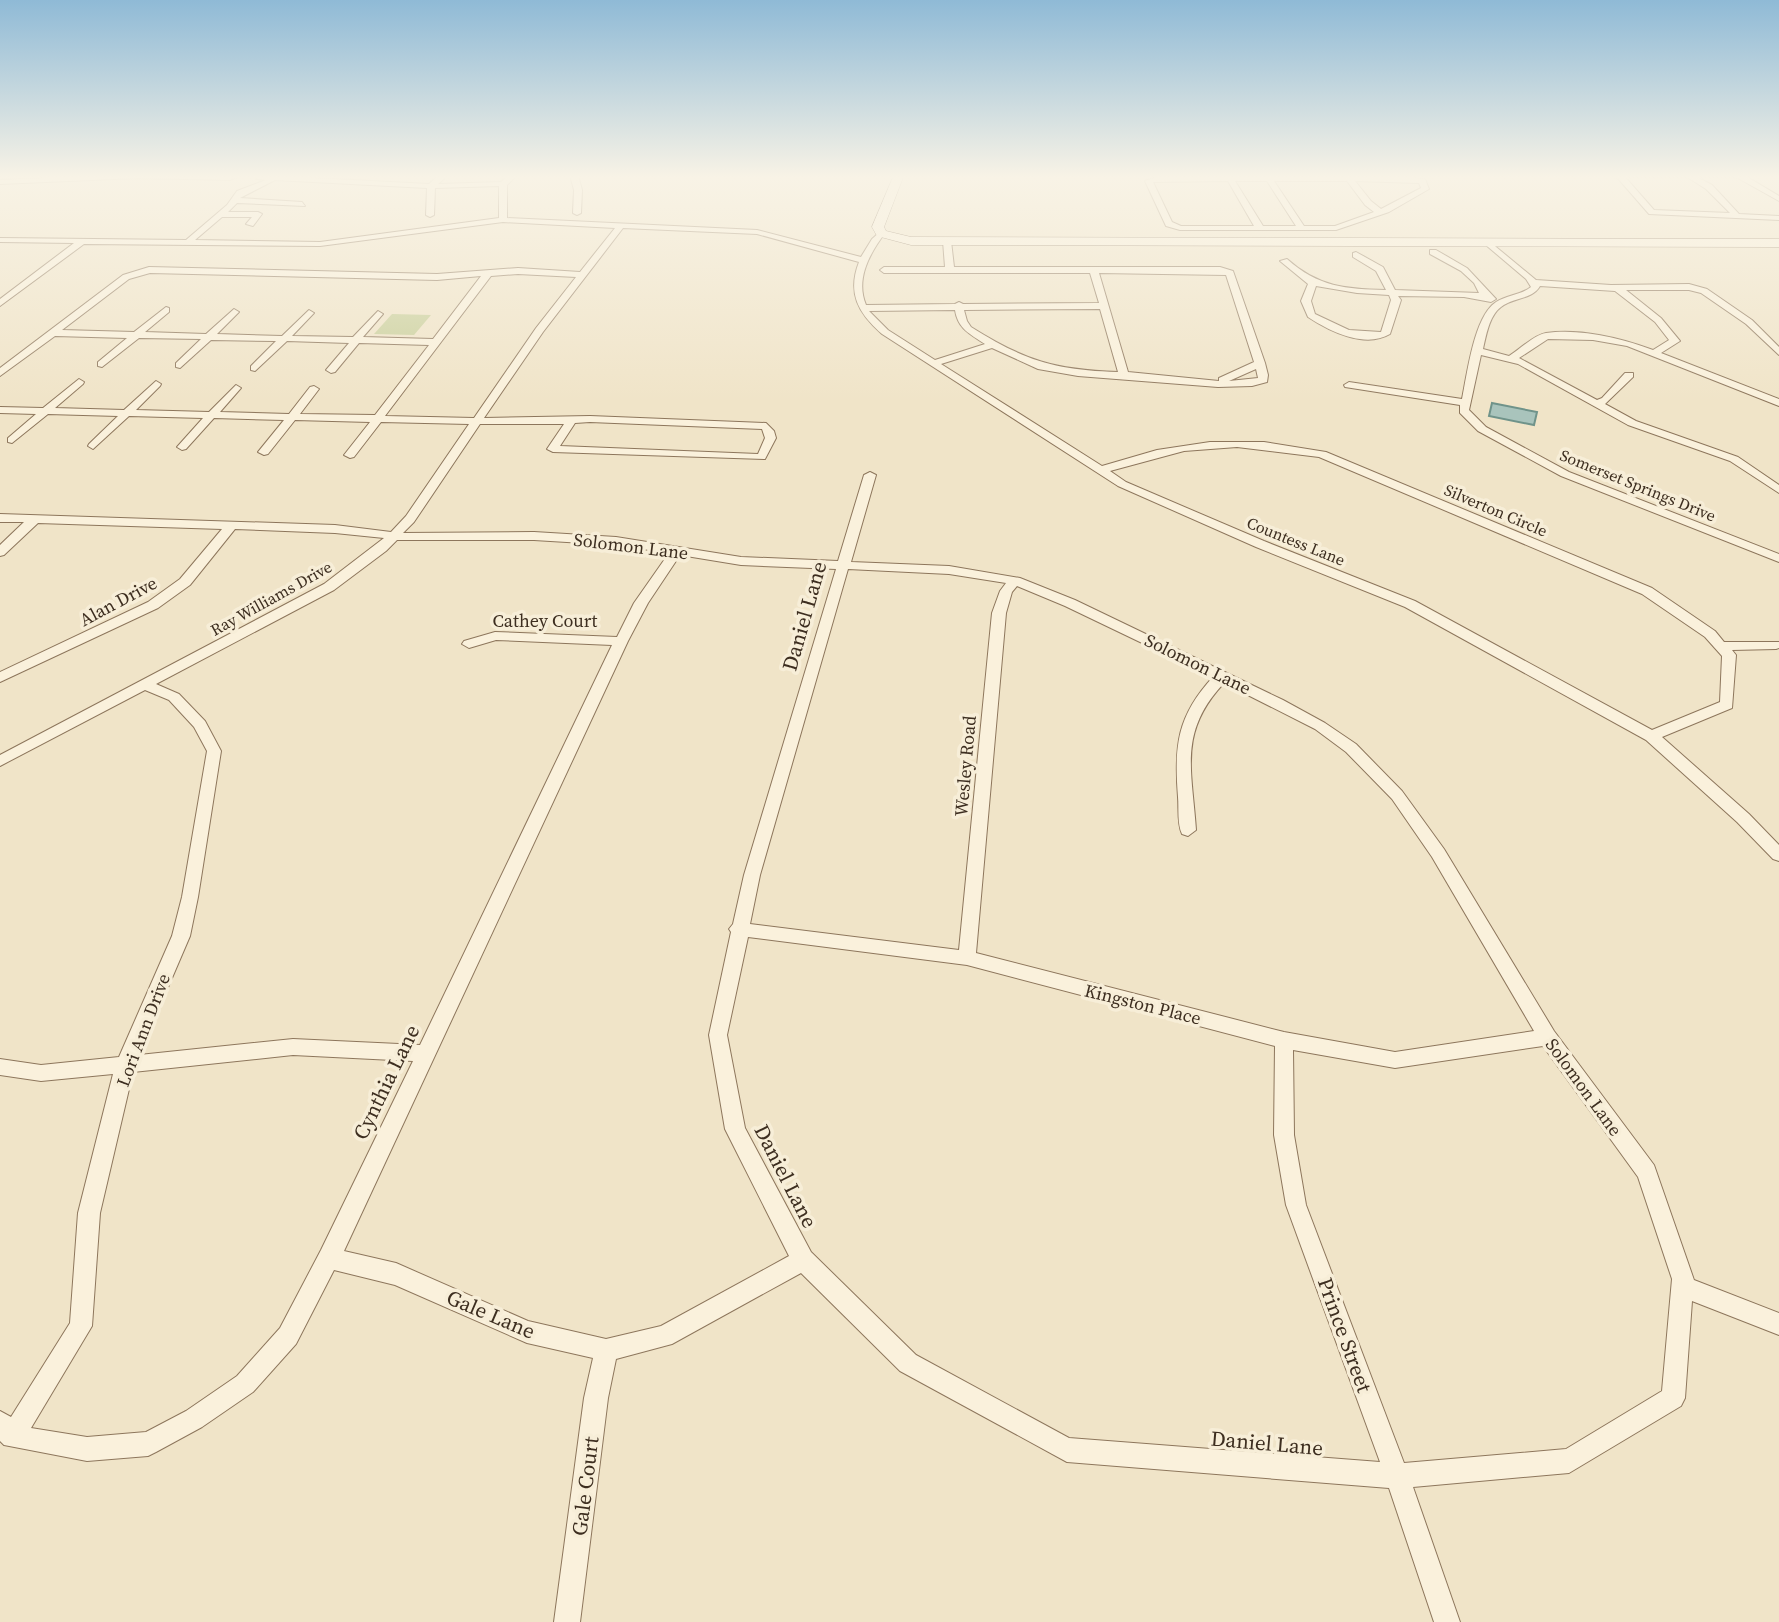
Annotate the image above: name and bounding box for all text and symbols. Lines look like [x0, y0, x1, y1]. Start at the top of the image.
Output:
street label: Somerset Springs Drive [1557, 444, 1719, 526]
street label: Silverton Circle [1441, 478, 1551, 542]
street label: Countess Lane [1244, 511, 1348, 571]
street label: Solomon Lane [572, 527, 690, 565]
street label: Ray Williams Drive [206, 555, 336, 641]
street label: Daniel Lane [775, 558, 833, 674]
street label: Alan Drive [75, 570, 161, 632]
street label: Cathey Court [493, 608, 598, 633]
street label: Solomon Lane [1141, 628, 1255, 700]
street label: Wesley Road [948, 714, 982, 818]
street label: Lori Ann Drive [110, 970, 176, 1090]
street label: Kingston Place [1082, 977, 1204, 1031]
street label: Cynthia Lane [346, 1020, 426, 1144]
street label: Solomon Lane [1540, 1033, 1628, 1141]
street label: Daniel Lane [748, 1119, 824, 1233]
street label: Prince Street [1311, 1274, 1379, 1397]
street label: Gale Lane [442, 1282, 540, 1346]
street label: Daniel Lane [1210, 1424, 1324, 1462]
street label: Gale Court [565, 1435, 605, 1537]

